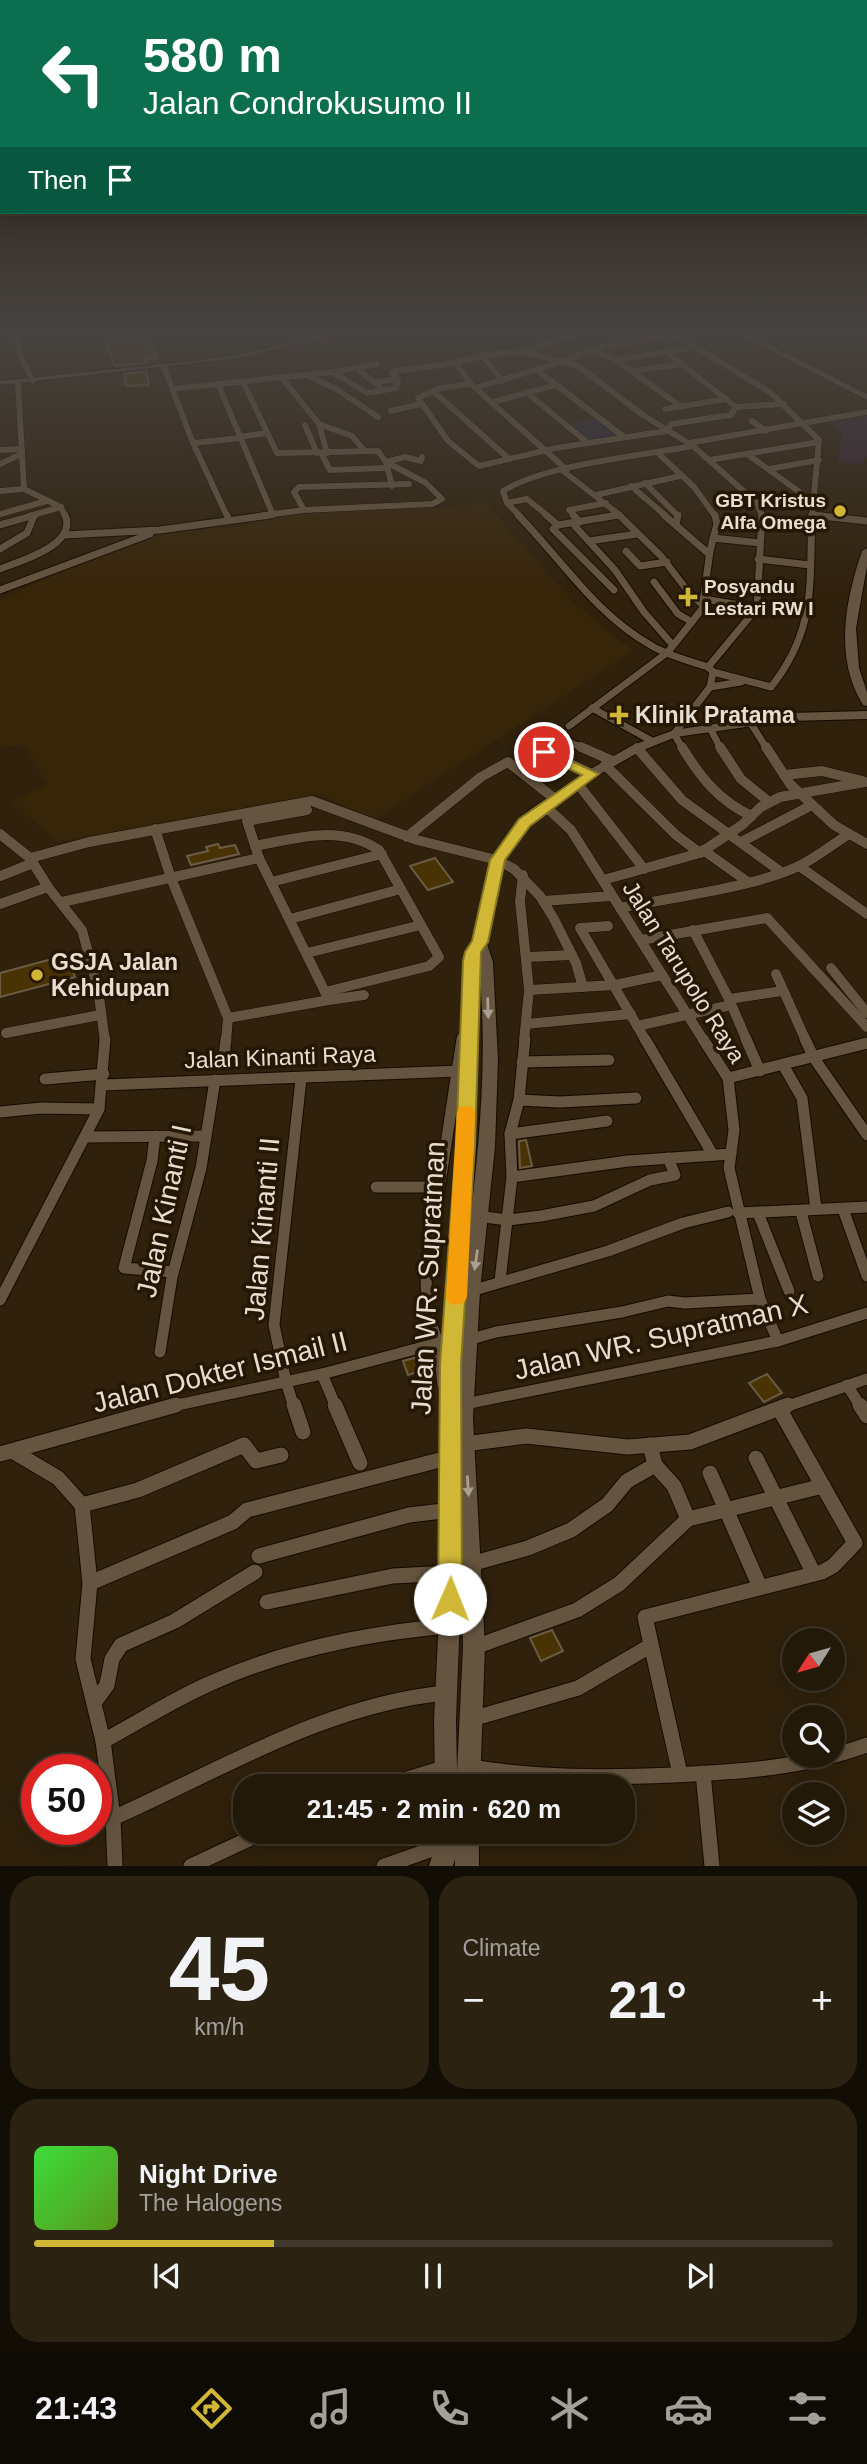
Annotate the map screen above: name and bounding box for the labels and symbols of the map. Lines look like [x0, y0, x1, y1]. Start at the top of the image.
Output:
place label: GBT Kristus Alfa Omega [715, 490, 826, 533]
marker: GBT Kristus Alfa Omega [832, 503, 848, 519]
place label: Posyandu Lestari RW I [704, 576, 813, 619]
marker: Posyandu Lestari RW I [678, 587, 698, 607]
place label: Klinik Pratama [635, 702, 795, 728]
marker: Klinik Pratama [609, 705, 629, 725]
pin [514, 722, 574, 782]
street label: Jalan Tarupolo Raya [618, 876, 751, 1068]
place label: GSJA Jalan Kehidupan [51, 949, 178, 1001]
marker: GSJA Jalan Kehidupan [29, 967, 45, 983]
one-way arrow [482, 998, 493, 1020]
street label: Jalan Kinanti Raya [184, 1041, 376, 1073]
street label: Jalan Kinanti I [131, 1122, 197, 1300]
street label: Jalan Kinanti II [239, 1136, 285, 1322]
street label: Jalan WR. Supratman [405, 1140, 451, 1416]
one-way arrow [470, 1249, 481, 1271]
street label: Jalan WR. Supratman X [511, 1288, 811, 1386]
street label: Jalan Dokter Ismail II [89, 1325, 351, 1419]
one-way arrow [463, 1476, 474, 1498]
position arrow [413, 1562, 487, 1636]
north arrow [782, 1628, 845, 1690]
speed limit sign: 50 [21, 1754, 112, 1845]

